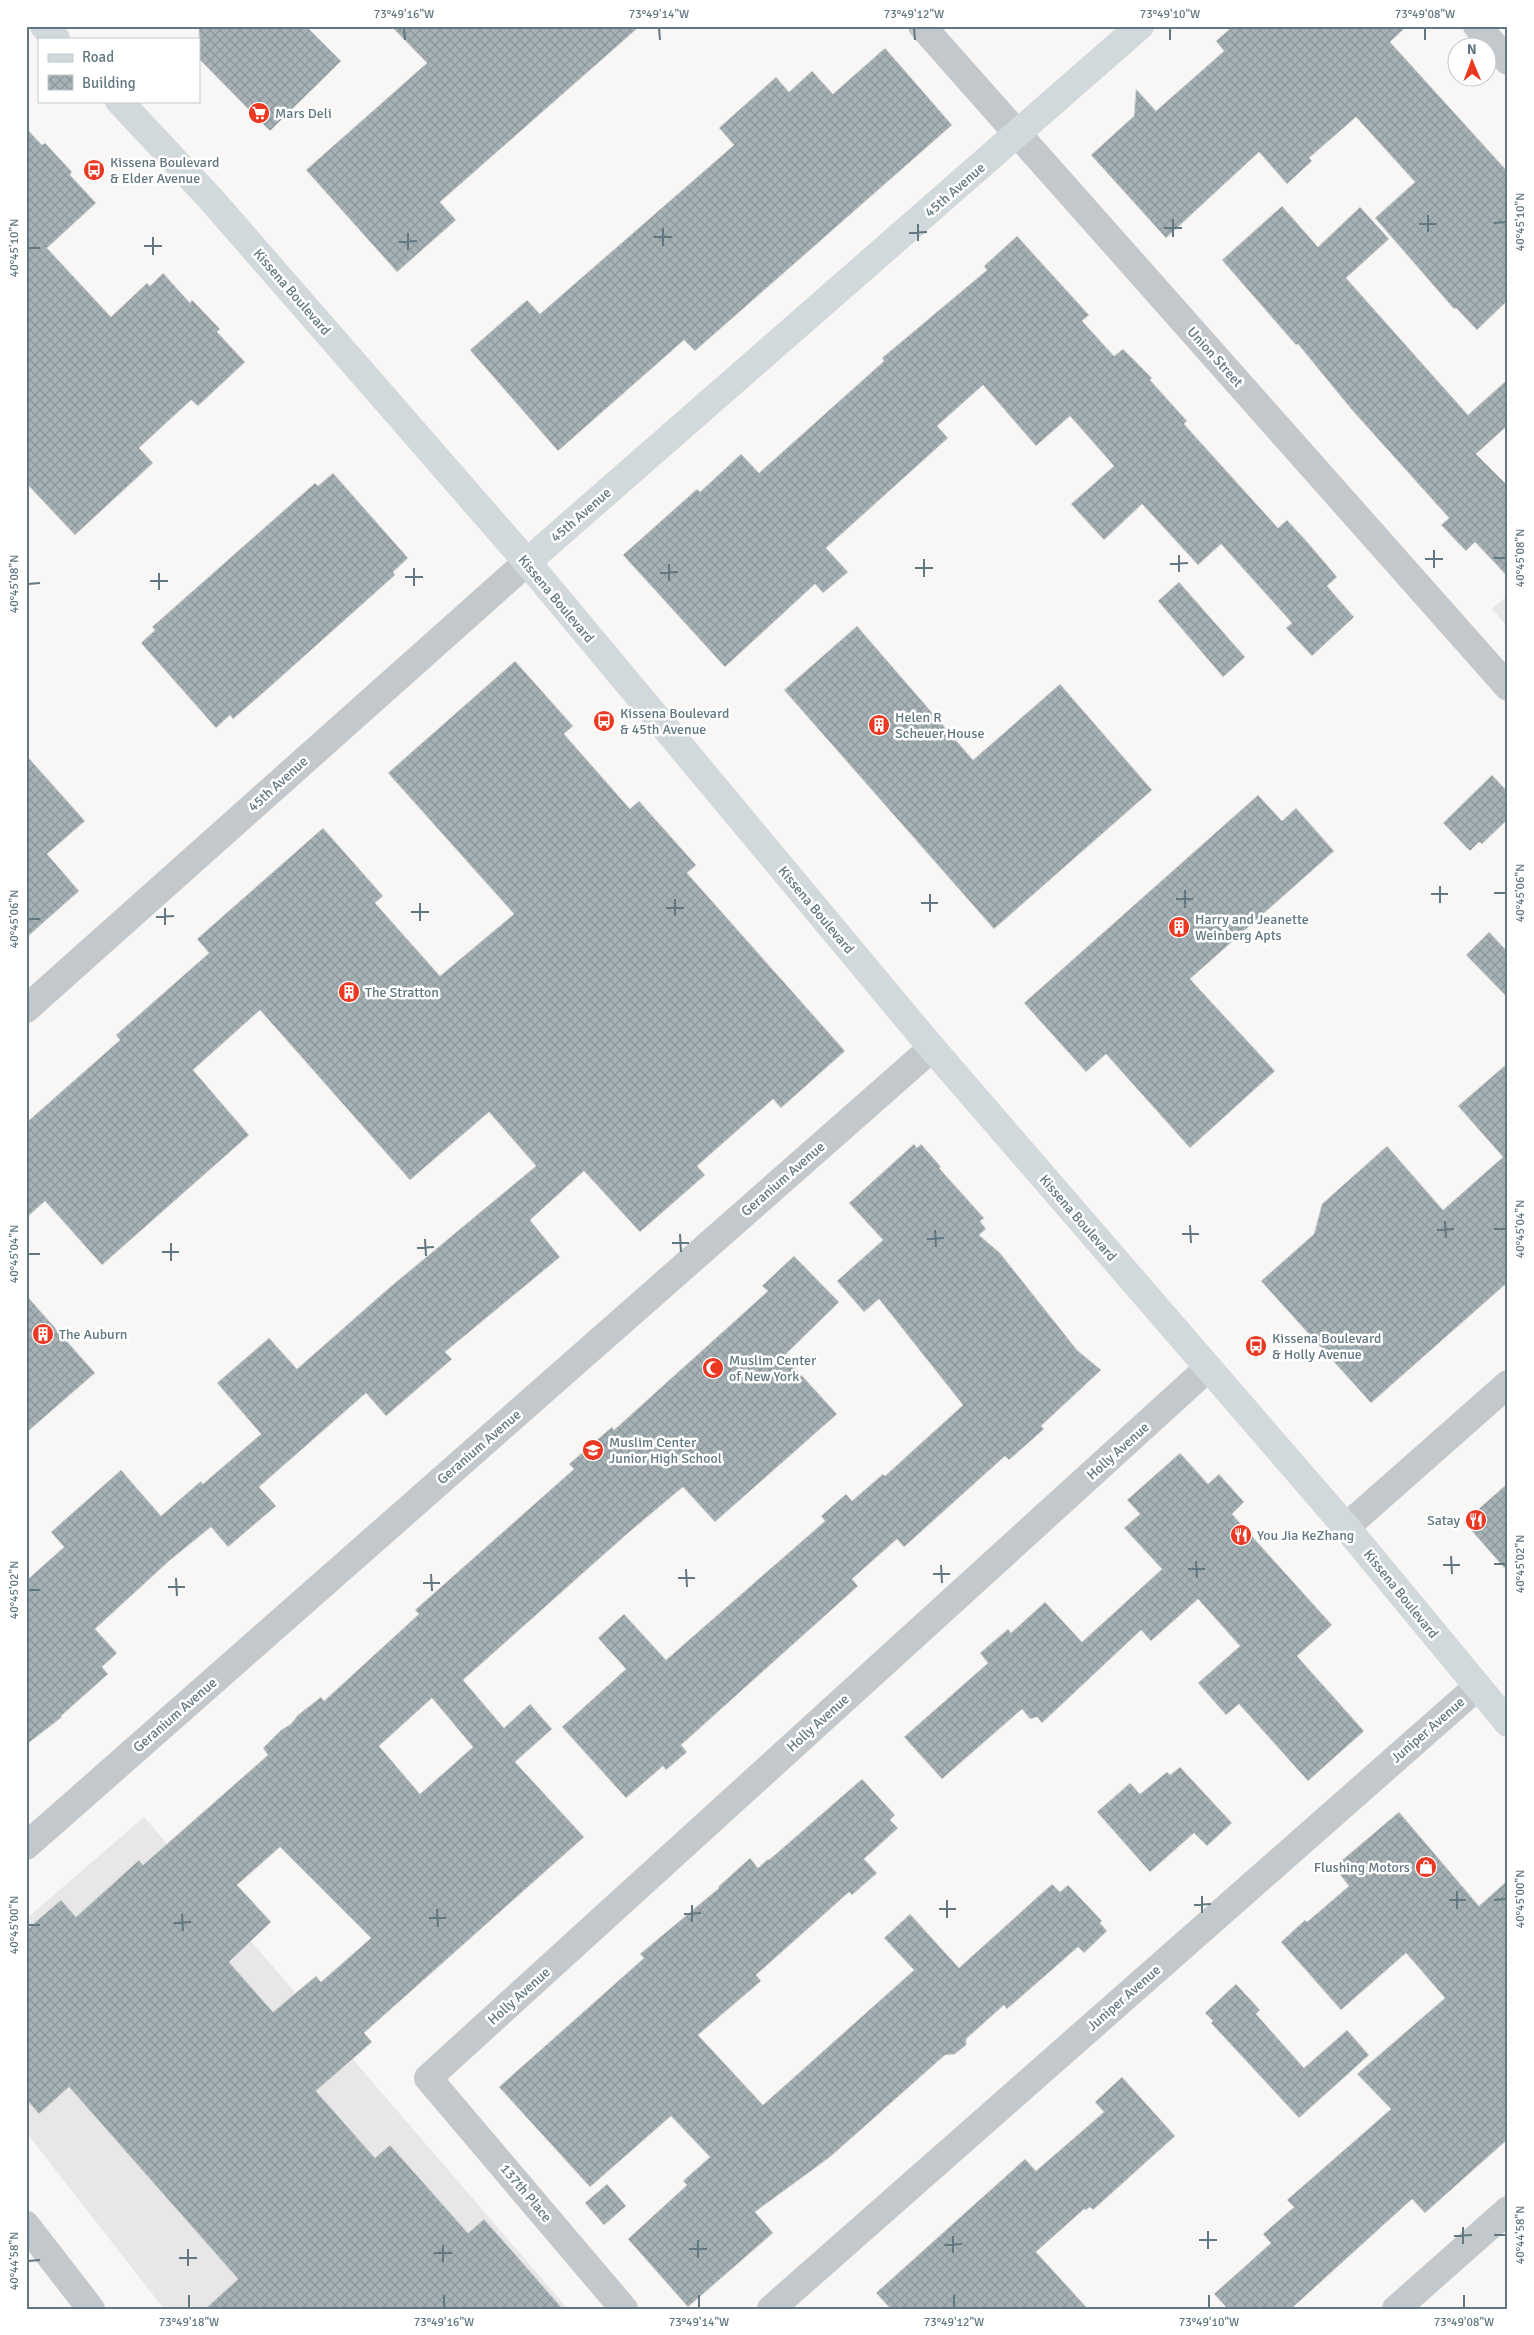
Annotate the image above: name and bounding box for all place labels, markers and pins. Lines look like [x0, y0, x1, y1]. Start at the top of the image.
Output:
supermarket icon: Mars Deli [247, 101, 271, 125]
place label: Mars Deli [275, 105, 332, 122]
place label: Kissena Boulevard & Elder Avenue [110, 154, 219, 187]
bus stop icon: Kissena Boulevard & Elder Avenue [82, 158, 106, 182]
place label: Kissena Boulevard & 45th Avenue [620, 705, 729, 738]
bus stop icon: Kissena Boulevard & 45th Avenue [592, 709, 616, 733]
place label: Helen R Scheuer House [895, 709, 984, 742]
building icon: Helen R Scheuer House [867, 713, 891, 737]
place label: Harry and Jeanette Weinberg Apts [1195, 911, 1309, 944]
building icon: Harry and Jeanette Weinberg Apts [1167, 915, 1191, 939]
building icon: The Stratton [337, 980, 361, 1004]
place label: The Stratton [365, 984, 439, 1001]
building icon: The Auburn [31, 1322, 55, 1346]
place label: The Auburn [59, 1326, 128, 1343]
place label: Kissena Boulevard & Holly Avenue [1272, 1330, 1381, 1363]
bus stop icon: Kissena Boulevard & Holly Avenue [1244, 1334, 1268, 1358]
place label: Muslim Center of New York [729, 1352, 817, 1385]
mosque icon: Muslim Center of New York [701, 1356, 725, 1380]
place label: Muslim Center Junior High School [609, 1434, 722, 1467]
school or university icon: Muslim Center Junior High School [581, 1438, 605, 1462]
restaurant icon: Satay [1464, 1508, 1488, 1532]
place label: Satay [1427, 1512, 1460, 1529]
restaurant icon: You Jia KeZhang [1229, 1523, 1253, 1547]
place label: You Jia KeZhang [1257, 1527, 1354, 1544]
shop icon: Flushing Motors [1414, 1855, 1438, 1879]
place label: Flushing Motors [1314, 1859, 1410, 1876]

